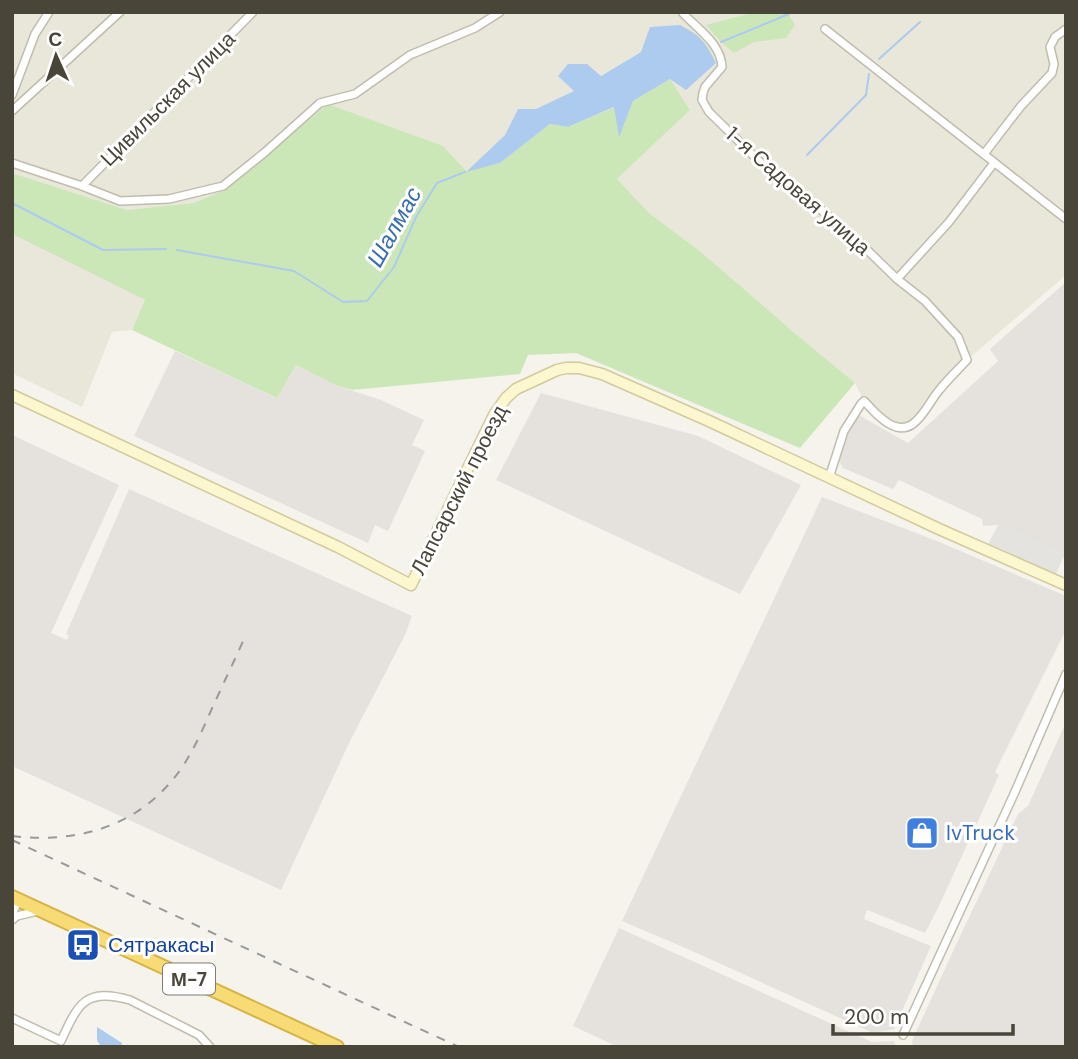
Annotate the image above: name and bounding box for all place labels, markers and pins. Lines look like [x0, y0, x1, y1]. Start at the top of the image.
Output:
shop icon: IvTruck [903, 814, 941, 852]
place label: IvTruck [946, 819, 1015, 847]
bus stop icon: Сятракасы [64, 926, 102, 964]
place label: Сятракасы [108, 931, 214, 959]

